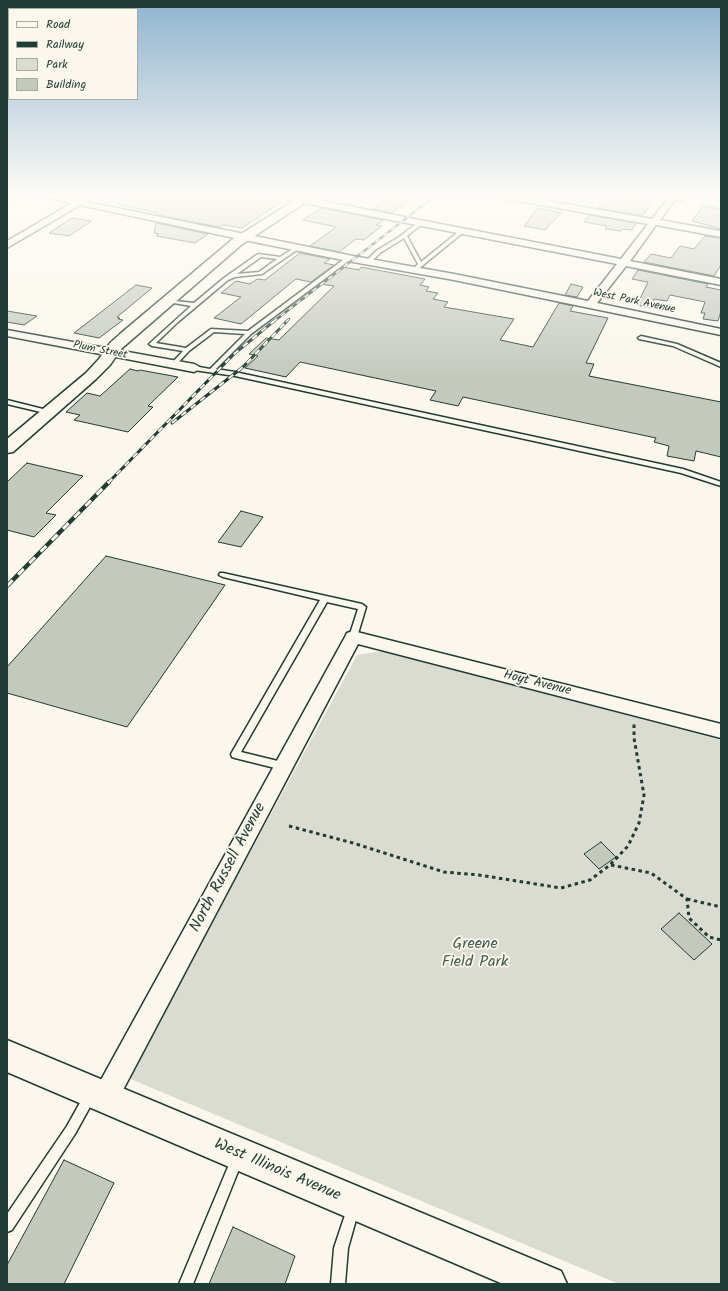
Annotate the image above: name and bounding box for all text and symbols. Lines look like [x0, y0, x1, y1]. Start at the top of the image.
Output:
legend [8, 8, 138, 100]
text: Road [46, 15, 70, 34]
text: Railway [46, 35, 84, 54]
text: Park [46, 55, 68, 74]
text: Building [46, 75, 86, 94]
street label: West Park Avenue [592, 287, 676, 317]
street label: Plum Street [72, 339, 128, 363]
street label: Hoyt Avenue [502, 668, 572, 700]
street label: North Russell Avenue [187, 800, 271, 936]
park label: Greene Field Park [442, 935, 508, 973]
street label: West Illinois Avenue [211, 1136, 343, 1206]

